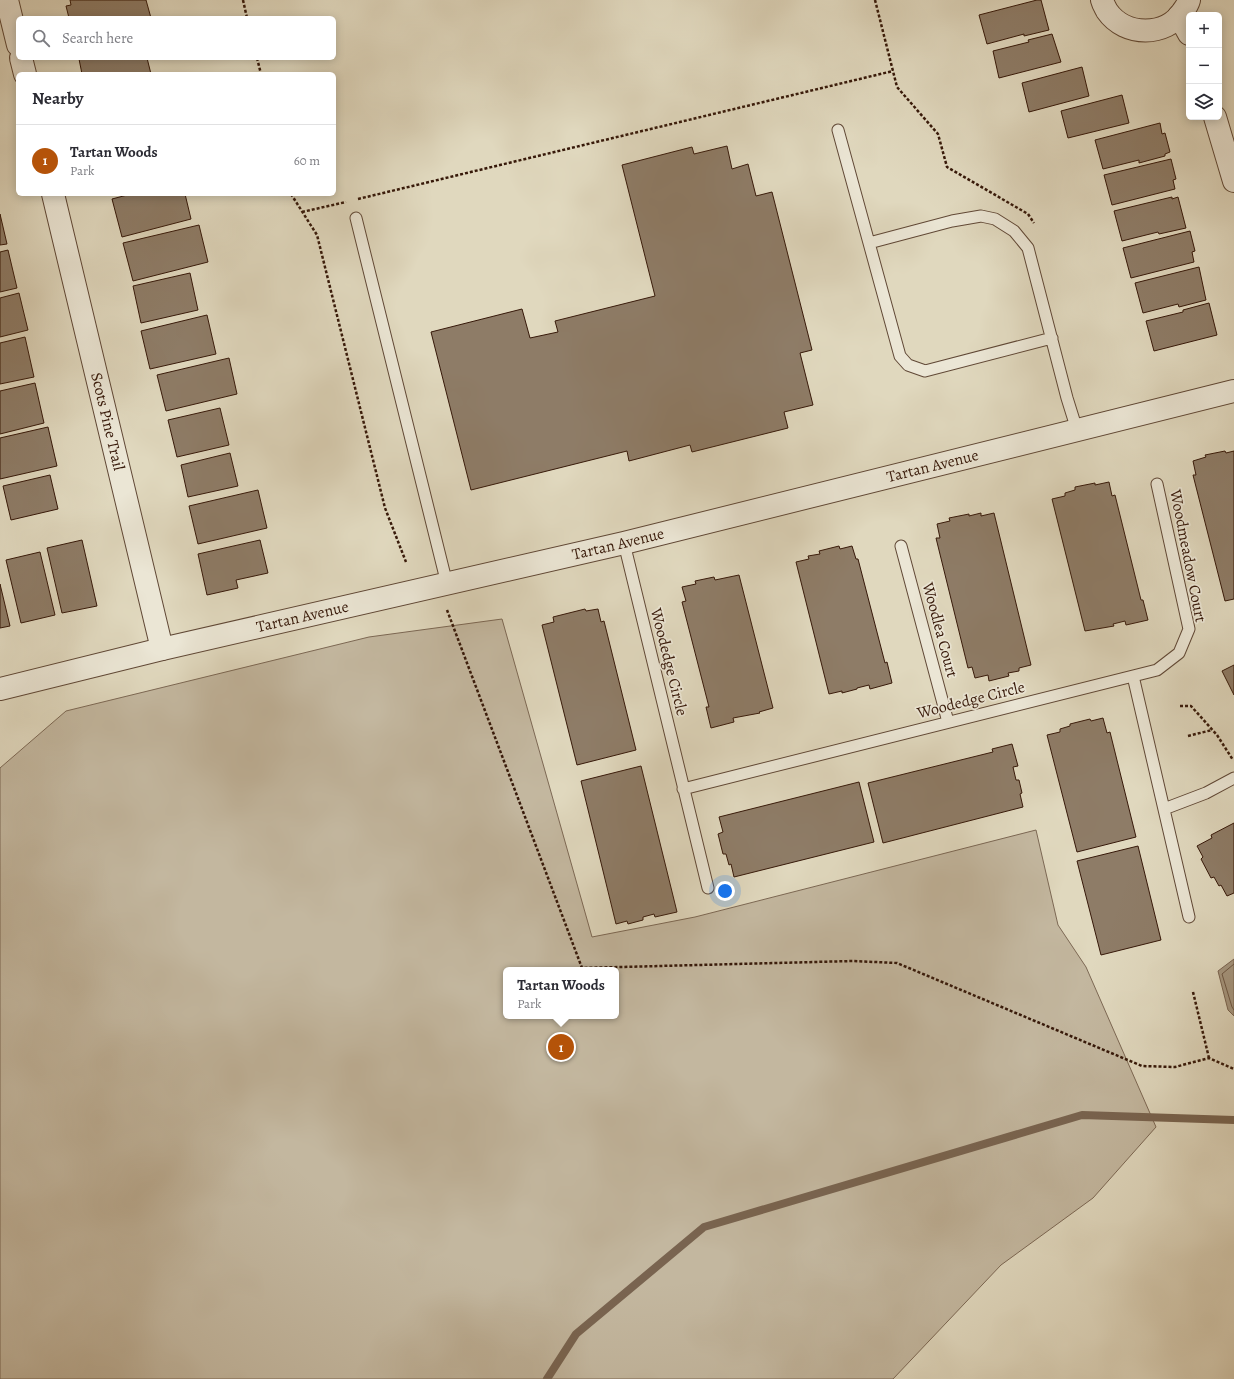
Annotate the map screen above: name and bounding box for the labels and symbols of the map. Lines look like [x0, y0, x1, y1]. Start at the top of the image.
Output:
street label: Scots Pine Trail [85, 370, 130, 473]
street label: Tartan Avenue [884, 444, 981, 488]
street label: Woodmeadow Court [1164, 487, 1212, 624]
street label: Tartan Avenue [570, 522, 667, 566]
street label: Woodlea Court [916, 579, 963, 680]
street label: Tartan Avenue [254, 596, 351, 638]
street label: Woodedge Circle [645, 605, 693, 718]
street label: Woodedge Circle [914, 676, 1027, 724]
your location [715, 881, 735, 901]
pin: 1 [548, 1032, 574, 1062]

